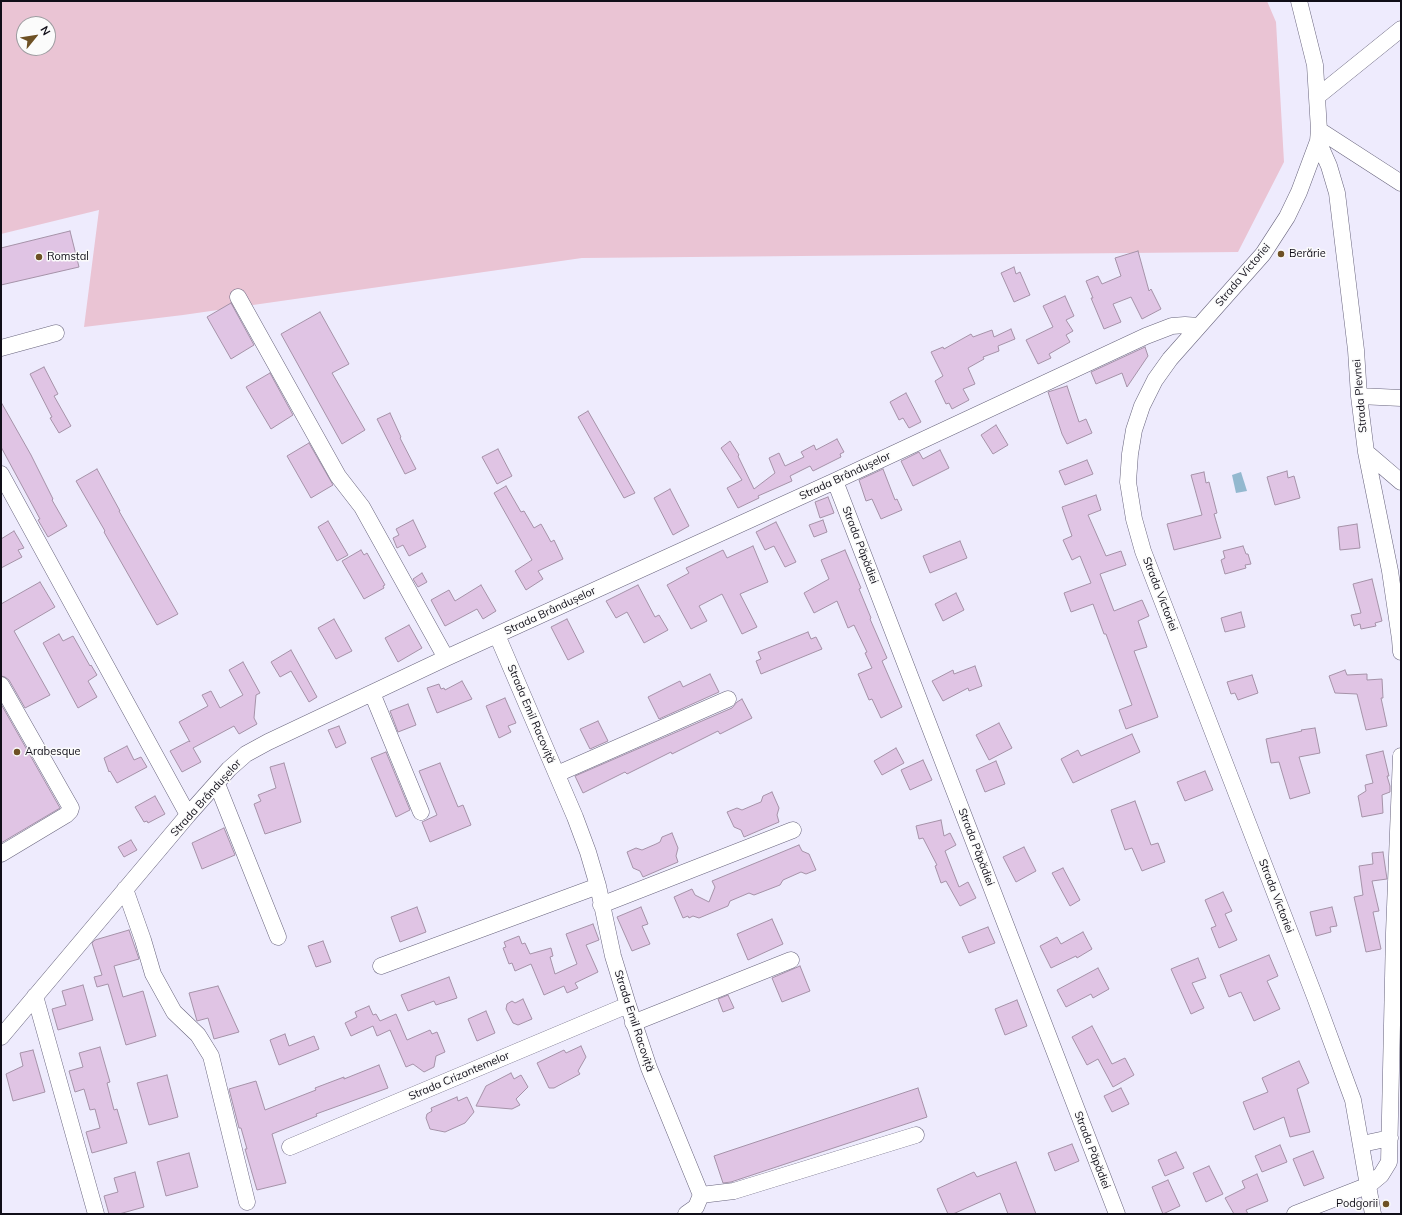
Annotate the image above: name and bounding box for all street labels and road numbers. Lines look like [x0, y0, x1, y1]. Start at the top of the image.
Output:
street label: Strada Victoriei [1213, 241, 1273, 309]
street label: Strada Plevnei [1350, 359, 1370, 433]
street label: Strada Brândușelor [797, 449, 893, 503]
street label: Strada Păpădiei [839, 504, 881, 586]
street label: Strada Victoriei [1140, 555, 1180, 633]
street label: Strada Brândușelor [502, 584, 598, 638]
street label: Strada Emil Racoviță [504, 663, 558, 765]
street label: Strada Brândușelor [168, 757, 244, 839]
street label: Strada Păpădiei [955, 806, 997, 888]
street label: Strada Victoriei [1256, 857, 1296, 935]
street label: Strada Emil Racoviță [611, 968, 657, 1074]
street label: Strada Crizantemelor [407, 1049, 511, 1103]
street label: Strada Păpădiei [1071, 1109, 1113, 1191]

